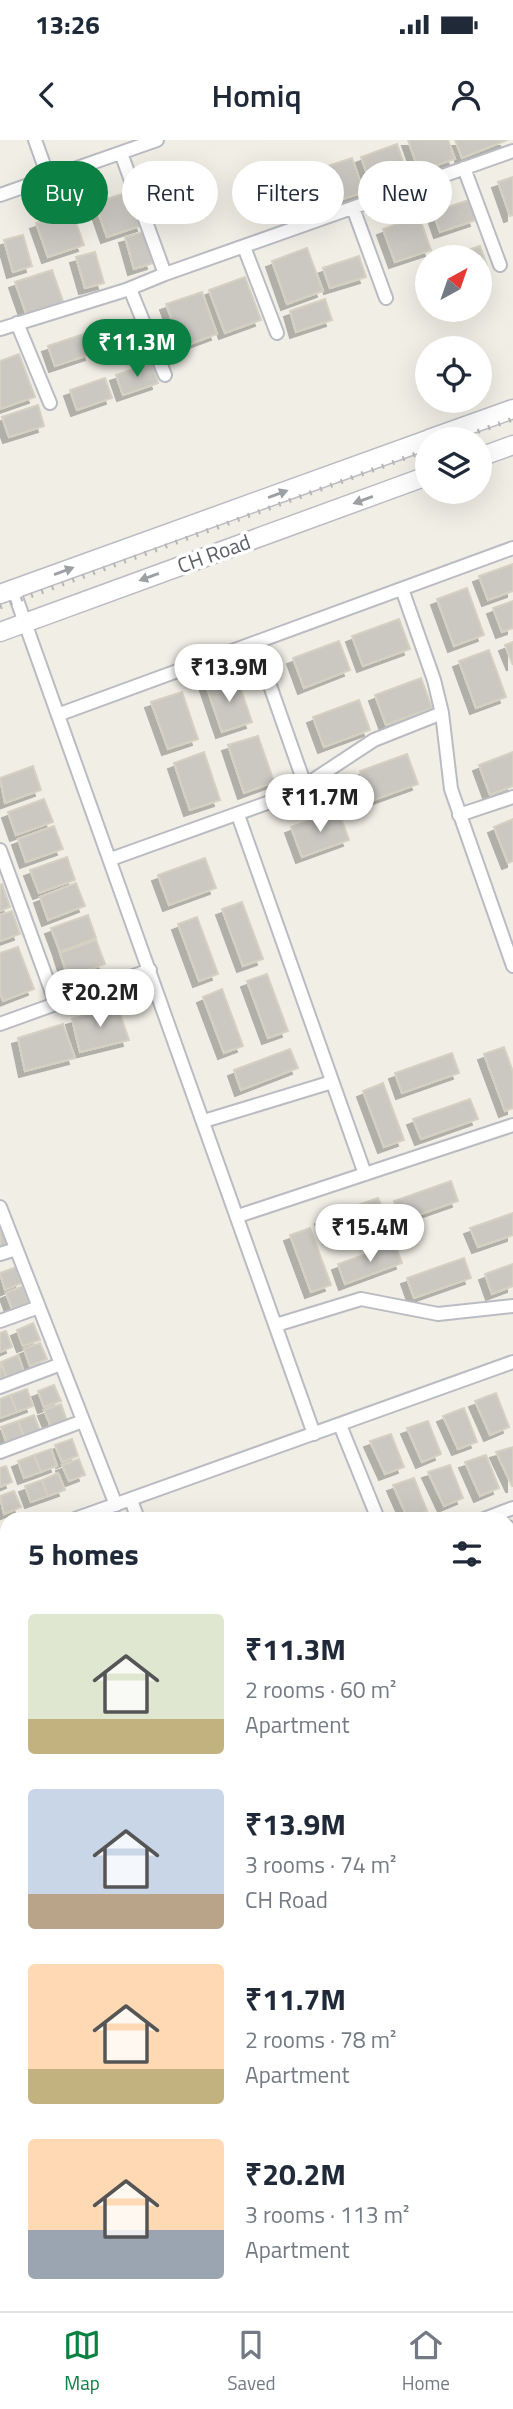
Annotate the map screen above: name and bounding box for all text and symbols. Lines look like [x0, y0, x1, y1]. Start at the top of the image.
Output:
text: 13:26 [35, 5, 100, 44]
text: Homiq [211, 71, 302, 119]
icon: back [28, 76, 66, 114]
icon: person [447, 76, 485, 114]
chip: Buy [21, 161, 108, 224]
chip: Rent [122, 161, 218, 224]
chip: Filters [232, 161, 344, 224]
chip: New [358, 161, 452, 224]
north arrow [415, 245, 492, 322]
map controls [415, 245, 492, 504]
pin: ₹11.3M [80, 320, 194, 379]
text: ₹11.3M [98, 324, 176, 359]
button: locate [415, 336, 492, 413]
button: layers [415, 427, 492, 504]
one-way arrow [268, 488, 289, 499]
one-way arrow [352, 494, 373, 505]
street label: CH Road [173, 525, 255, 581]
one-way arrow [54, 565, 75, 576]
one-way arrow [139, 572, 160, 583]
pin: ₹13.9M [172, 644, 286, 704]
text: ₹13.9M [190, 649, 268, 684]
pin: ₹11.7M [263, 774, 377, 834]
text: ₹11.7M [281, 779, 359, 814]
pin: ₹20.2M [43, 970, 157, 1029]
text: ₹20.2M [61, 974, 139, 1009]
pin: ₹15.4M [313, 1204, 427, 1264]
text: ₹15.4M [331, 1209, 409, 1244]
text: 5 homes [28, 1531, 139, 1577]
icon: filters [448, 1535, 486, 1573]
text: ₹11.3M [245, 1626, 346, 1672]
icon: home [84, 1642, 168, 1726]
text: 2 rooms · 60 m² [245, 1672, 396, 1707]
text: Apartment [245, 1707, 350, 1742]
text: ₹13.9M [245, 1801, 346, 1847]
icon: home [84, 1817, 168, 1901]
text: 3 rooms · 74 m² [245, 1847, 396, 1882]
text: CH Road [245, 1882, 328, 1917]
text: ₹11.7M [245, 1976, 346, 2022]
icon: home [84, 1992, 168, 2076]
text: 2 rooms · 78 m² [245, 2022, 396, 2057]
text: Apartment [245, 2057, 350, 2092]
text: ₹20.2M [245, 2151, 346, 2197]
icon: home [84, 2167, 168, 2251]
text: 3 rooms · 113 m² [245, 2197, 409, 2232]
text: Apartment [245, 2232, 350, 2267]
tab: Map [63, 2326, 101, 2397]
tab: Saved [227, 2326, 276, 2397]
tab: Home [402, 2326, 450, 2397]

